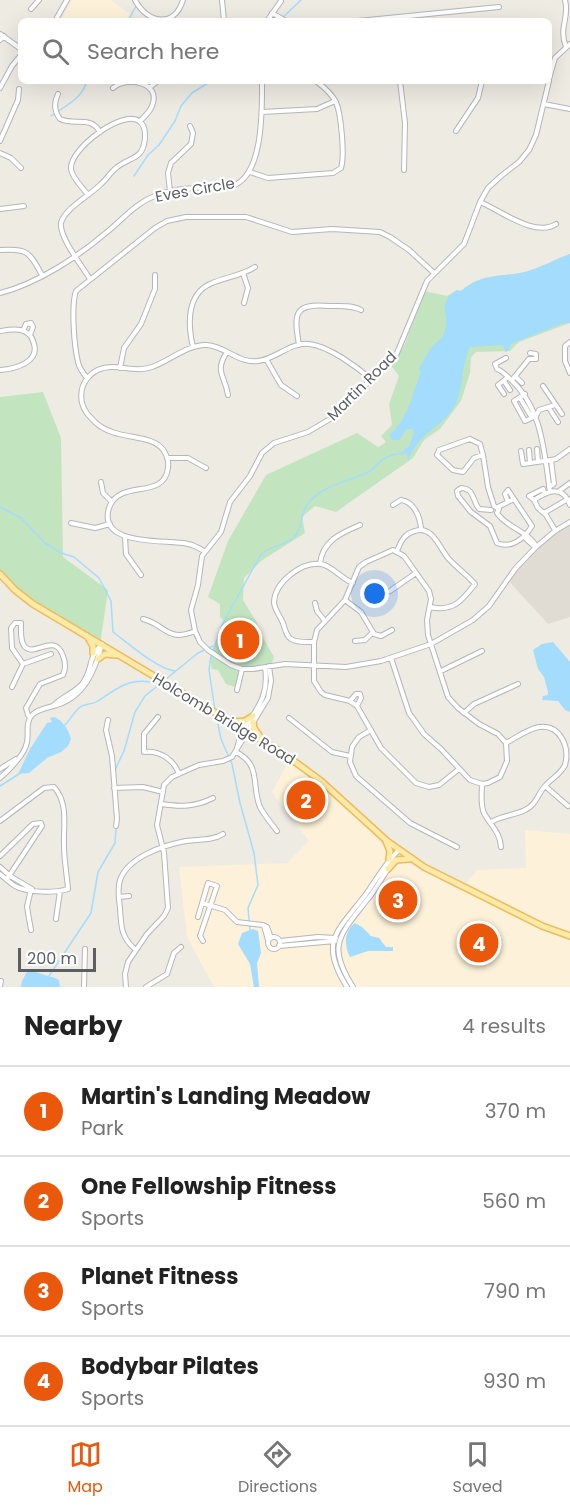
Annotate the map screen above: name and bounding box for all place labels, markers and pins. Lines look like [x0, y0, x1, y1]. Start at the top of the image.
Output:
pin: 1 [220, 618, 260, 662]
pin: 2 [286, 778, 326, 822]
pin: 3 [378, 878, 418, 922]
pin: 4 [460, 920, 498, 966]

